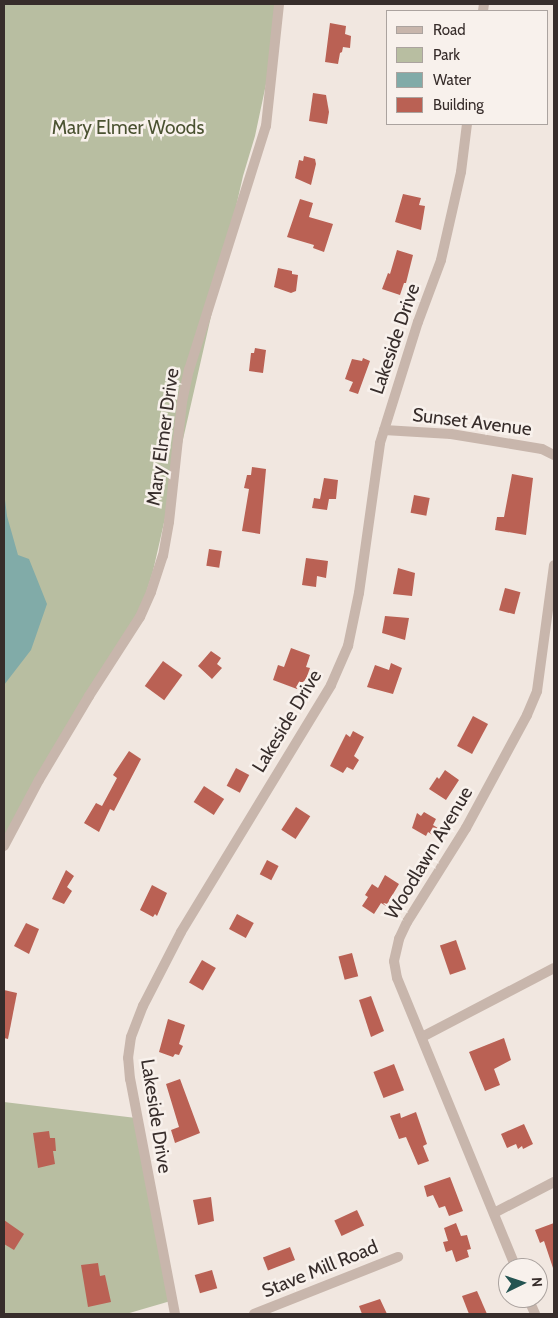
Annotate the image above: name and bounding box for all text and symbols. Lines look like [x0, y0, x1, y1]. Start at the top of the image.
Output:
legend [386, 10, 548, 125]
text: Road [433, 21, 466, 39]
text: Park [433, 46, 460, 64]
text: Water [433, 71, 471, 89]
text: Building [433, 96, 484, 114]
park label: Mary Elmer Woods [52, 117, 204, 139]
street label: Lakeside Drive [365, 281, 425, 397]
street label: Mary Elmer Drive [142, 367, 184, 507]
street label: Sunset Avenue [411, 403, 533, 441]
street label: Lakeside Drive [247, 666, 327, 776]
street label: Woodlawn Avenue [380, 782, 478, 924]
street label: Lakeside Drive [136, 1057, 176, 1175]
street label: Stave Mill Road [259, 1235, 381, 1303]
north arrow [498, 1258, 548, 1308]
text: N [528, 1276, 546, 1288]

